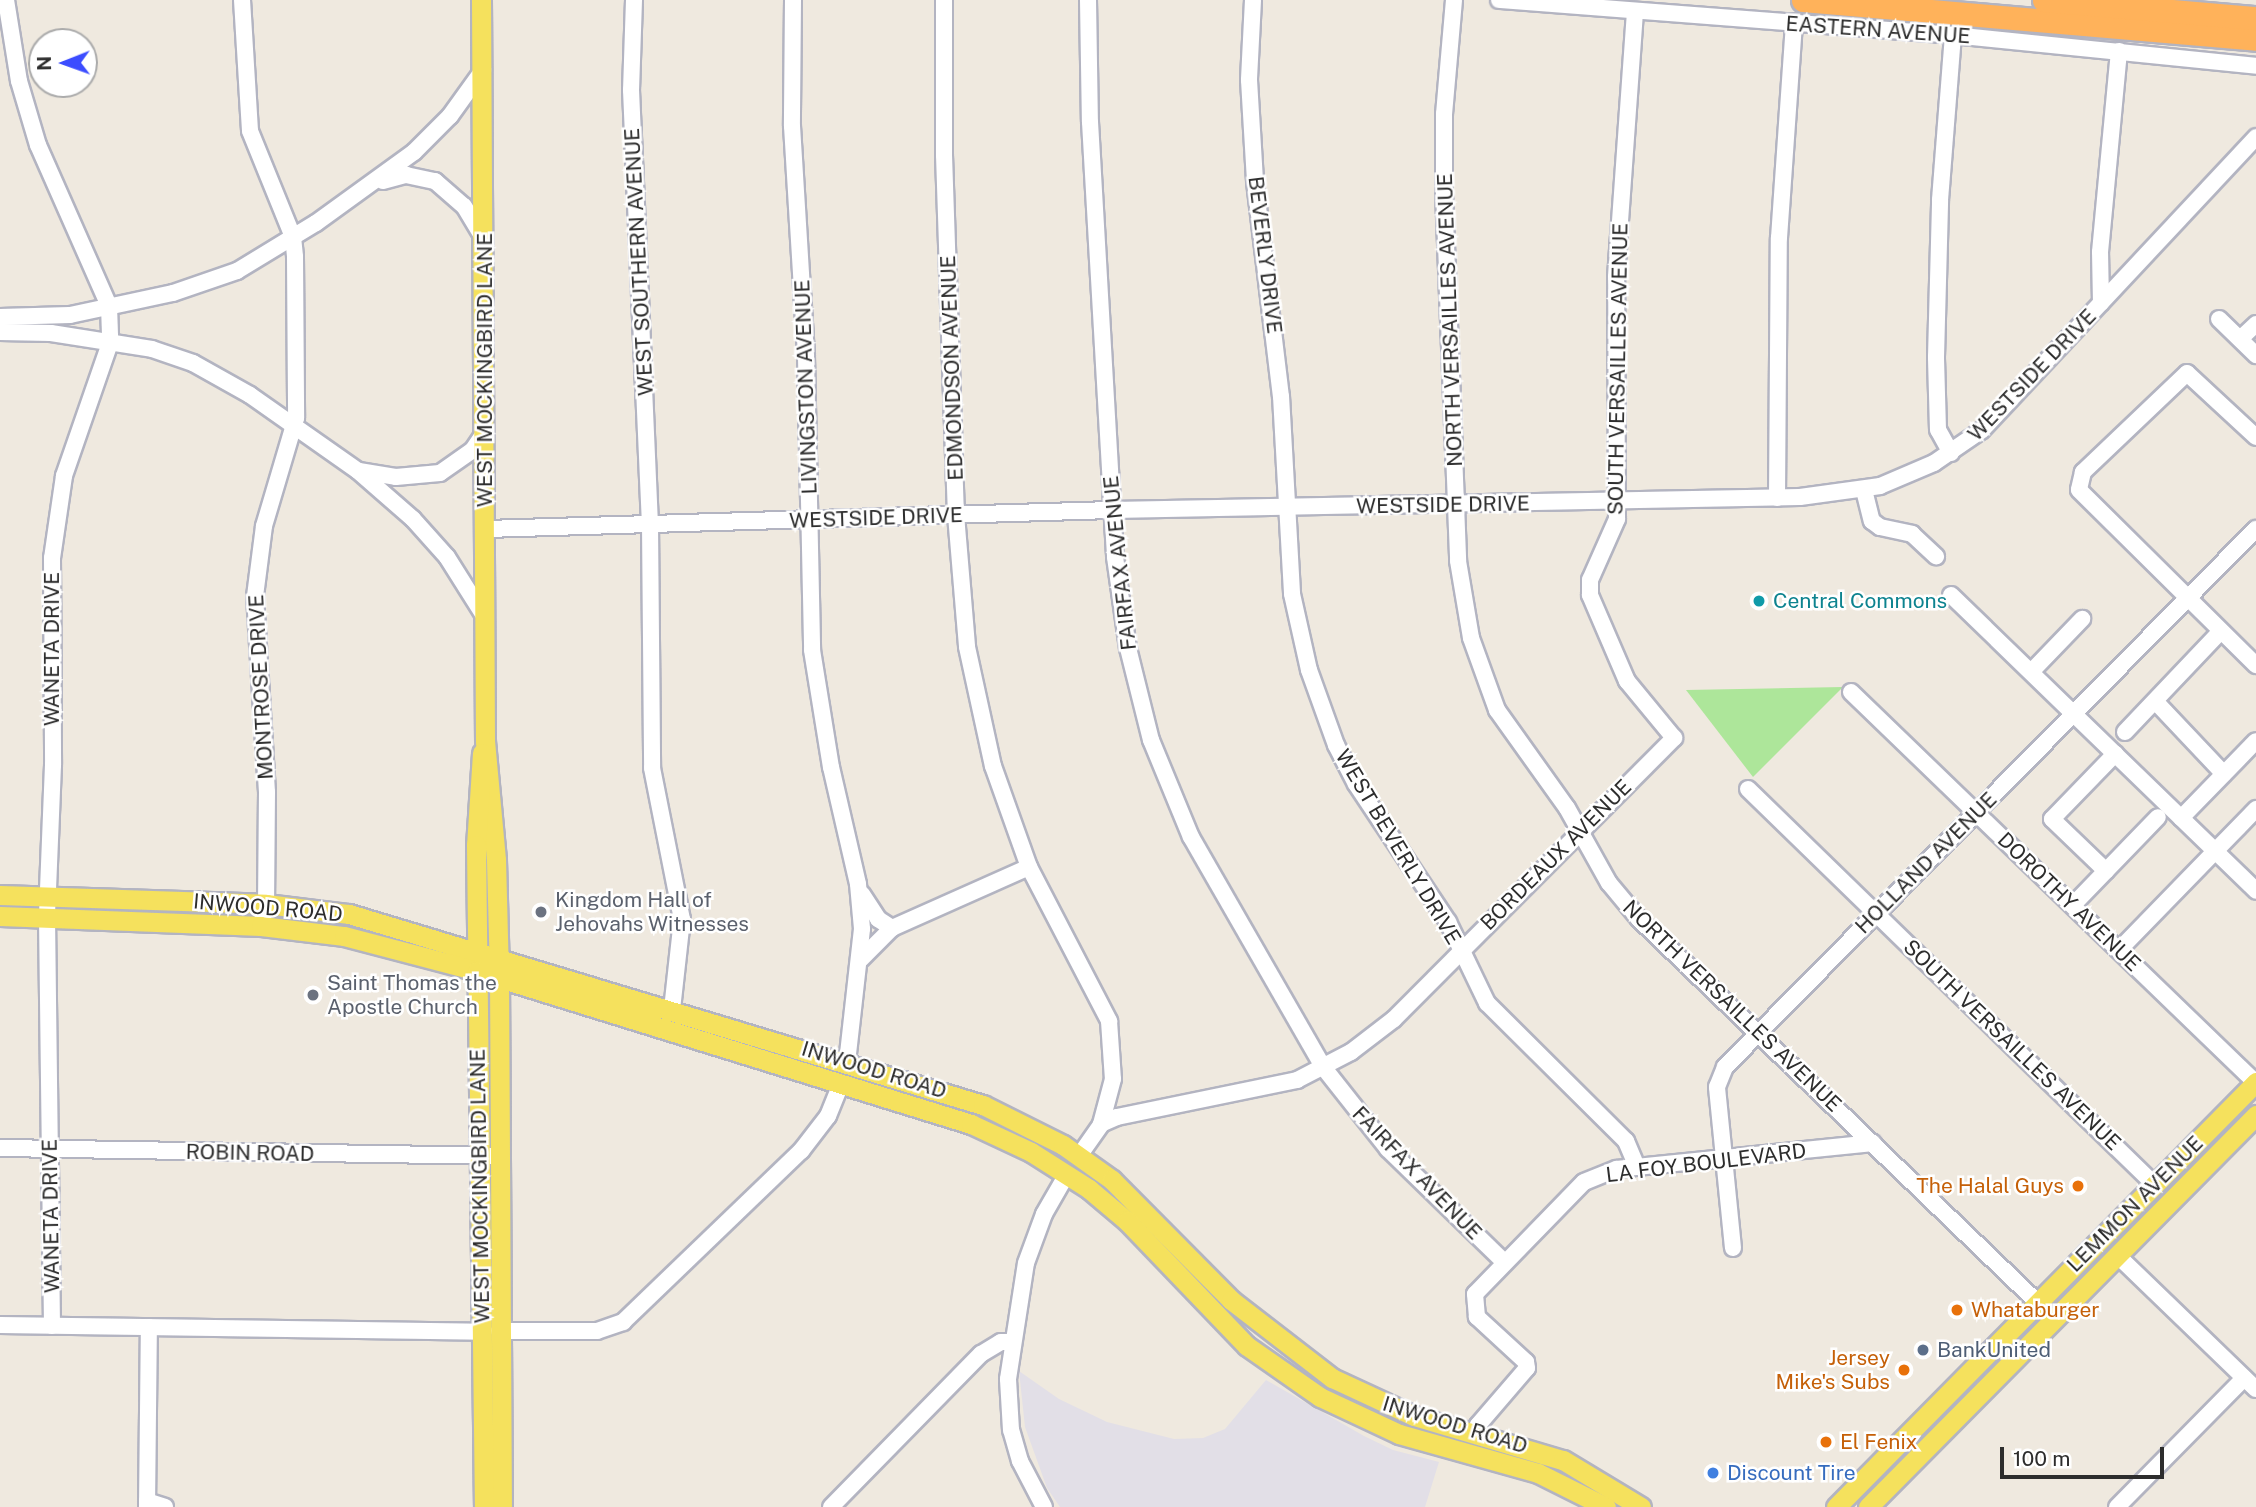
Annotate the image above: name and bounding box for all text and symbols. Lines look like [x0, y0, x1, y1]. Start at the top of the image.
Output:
street label: EASTERN AVENUE [1785, 11, 1971, 49]
north arrow [28, 28, 98, 98]
text: N [33, 56, 55, 71]
street label: WEST SOUTHERN AVENUE [619, 127, 659, 397]
street label: NORTH VERSAILLES AVENUE [1432, 172, 1468, 468]
street label: BEVERLY DRIVE [1243, 175, 1287, 335]
street label: SOUTH VERSAILLES AVENUE [1603, 222, 1633, 516]
street label: WEST MOCKINGBIRD LANE [472, 233, 498, 507]
street label: EDMONDSON AVENUE [935, 255, 969, 481]
street label: LIVINGSTON AVENUE [790, 279, 822, 495]
street label: WESTSIDE DRIVE [1963, 304, 2101, 446]
street label: FAIRFAX AVENUE [1098, 474, 1142, 652]
street label: WESTSIDE DRIVE [1356, 491, 1530, 519]
street label: WESTSIDE DRIVE [789, 502, 963, 534]
street label: WANETA DRIVE [39, 572, 65, 726]
place label: Central Commons [1773, 588, 1947, 614]
marker: Central Commons [1751, 593, 1767, 609]
street label: MONTROSE DRIVE [244, 594, 278, 780]
street label: WEST BEVERLY DRIVE [1330, 745, 1466, 949]
street label: BORDEAUX AVENUE [1475, 774, 1637, 936]
street label: HOLLAND AVENUE [1850, 787, 2002, 939]
street label: DOROTHY AVENUE [1992, 827, 2146, 977]
place label: Kingdom Hall of Jehovahs Witnesses [555, 887, 750, 937]
street label: INWOOD ROAD [192, 889, 344, 927]
street label: NORTH VERSAILLES AVENUE [1617, 895, 1847, 1117]
marker: Kingdom Hall of Jehovahs Witnesses [533, 904, 549, 920]
street label: SOUTH VERSAILLES AVENUE [1898, 934, 2126, 1156]
place label: Saint Thomas the Apostle Church [327, 970, 497, 1020]
marker: Saint Thomas the Apostle Church [305, 987, 321, 1003]
street label: INWOOD ROAD [799, 1036, 949, 1104]
street label: WEST MOCKINGBIRD LANE [465, 1049, 495, 1323]
street label: FAIRFAX AVENUE [1347, 1101, 1487, 1245]
street label: LEMMON AVENUE [2062, 1131, 2208, 1277]
street label: LA FOY BOULEVARD [1604, 1138, 1808, 1188]
street label: WANETA DRIVE [37, 1139, 65, 1293]
street label: ROBIN ROAD [185, 1139, 315, 1167]
place label: The Halal Guys [1916, 1173, 2064, 1199]
marker: The Halal Guys [2070, 1178, 2086, 1194]
place label: Whataburger [1971, 1297, 2099, 1323]
marker: Whataburger [1949, 1302, 1965, 1318]
place label: BankUnited [1937, 1337, 2051, 1363]
marker: BankUnited [1915, 1342, 1931, 1358]
place label: Jersey Mike's Subs [1775, 1345, 1890, 1395]
marker: Jersey Mike's Subs [1896, 1362, 1912, 1378]
street label: INWOOD ROAD [1380, 1391, 1530, 1459]
place label: El Fenix [1840, 1429, 1917, 1455]
marker: El Fenix [1818, 1434, 1834, 1450]
scale bar [2004, 1434, 2168, 1478]
text: 100 m [2013, 1446, 2070, 1471]
place label: Discount Tire [1727, 1460, 1856, 1486]
marker: Discount Tire [1705, 1465, 1721, 1481]

